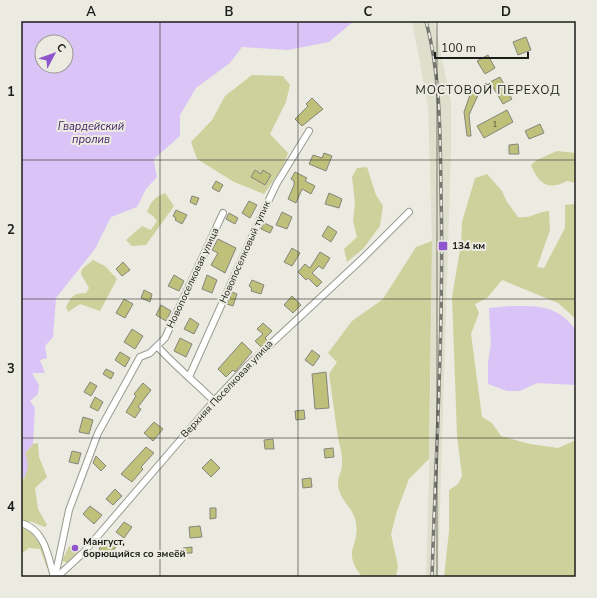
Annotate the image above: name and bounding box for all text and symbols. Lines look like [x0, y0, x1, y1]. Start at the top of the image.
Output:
text: A [86, 3, 96, 21]
text: B [225, 3, 234, 21]
text: C [364, 3, 373, 21]
text: D [501, 3, 511, 21]
north arrow [34, 34, 74, 74]
scale bar [435, 34, 528, 60]
text: С [53, 40, 70, 56]
text: 100 m [441, 40, 476, 56]
district label: МОСТОВОЙ ПЕРЕХОД [416, 82, 560, 98]
text: 1 [7, 83, 15, 101]
water label: Гвардейский пролив [58, 119, 124, 147]
house number: 1 [493, 119, 498, 130]
street label: Новопоселковый тупик [216, 198, 274, 305]
text: 2 [7, 221, 15, 239]
street label: Новопоселковая улица [164, 225, 222, 331]
place label: 134 км [452, 239, 485, 253]
marker: 134 км [437, 240, 449, 252]
street label: Верхняя Поселковая улица [178, 337, 276, 441]
text: 3 [7, 360, 15, 378]
text: 4 [7, 498, 15, 516]
place label: Мангуст, борющийся со змеёй [83, 535, 186, 561]
marker: Мангуст, борющийся со змеёй [70, 543, 80, 553]

